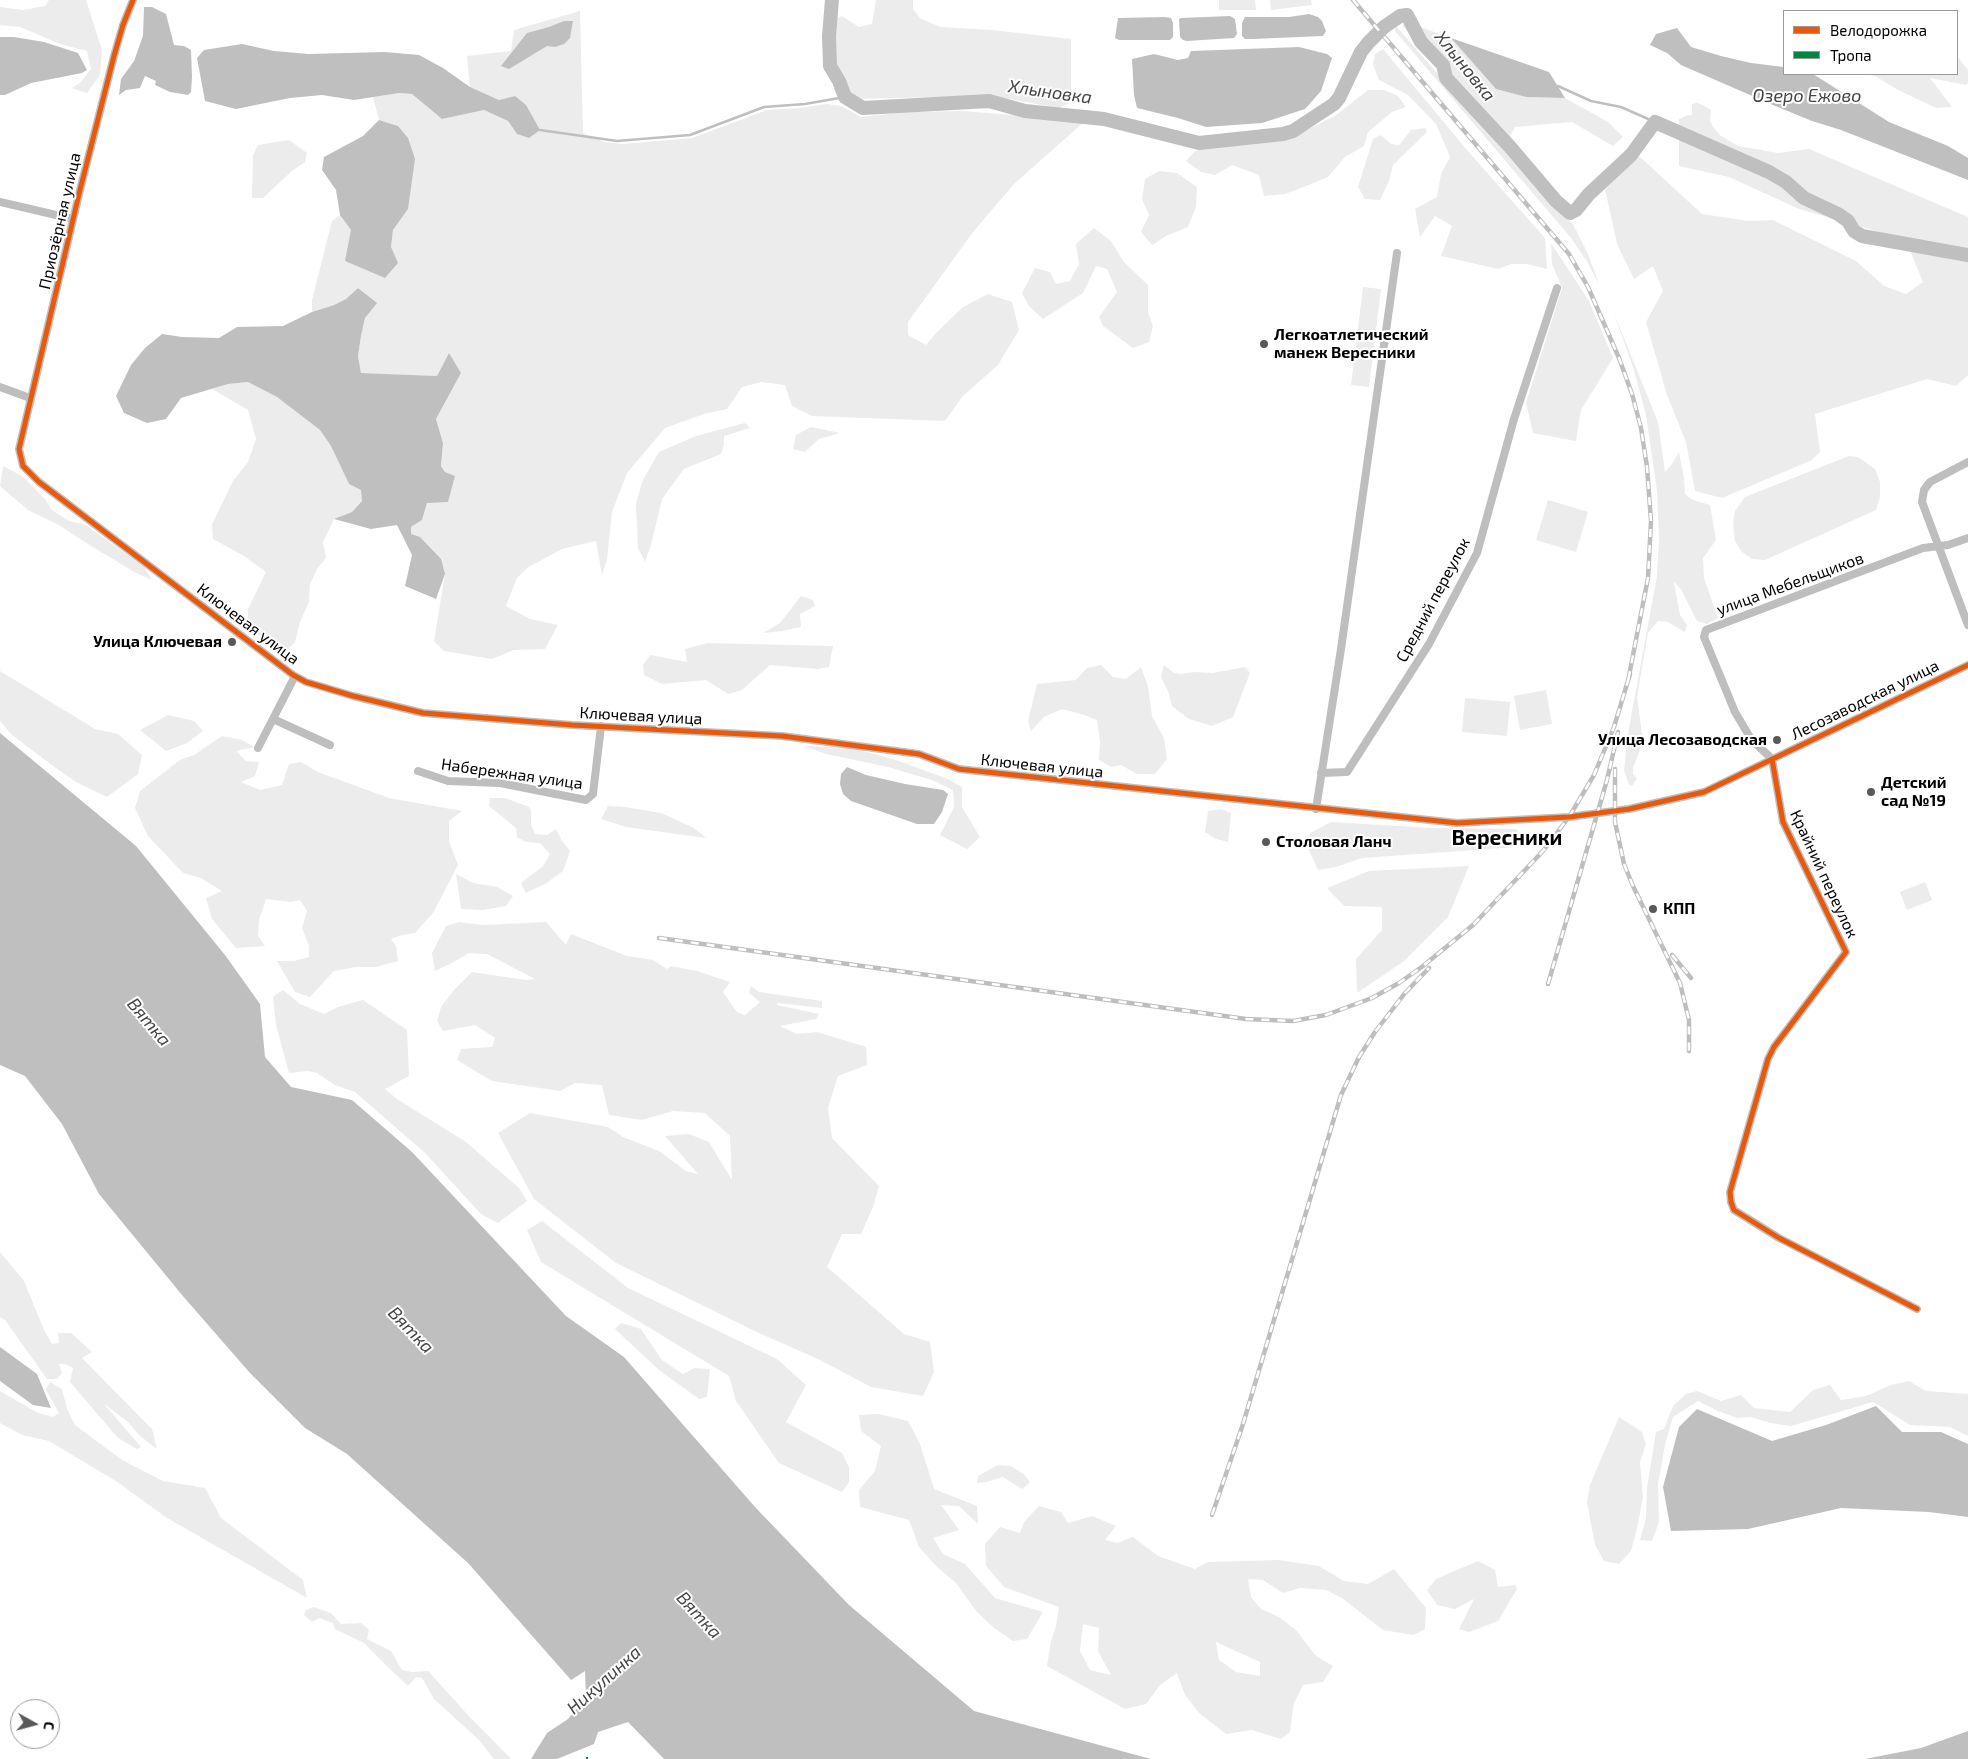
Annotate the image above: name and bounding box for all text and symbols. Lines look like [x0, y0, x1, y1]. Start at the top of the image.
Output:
legend [1783, 10, 1958, 75]
text: Велодорожка [1830, 21, 1927, 39]
water label: Хлыновка [1430, 26, 1500, 106]
text: Тропа [1830, 46, 1872, 64]
water label: Хлыновка [1007, 75, 1093, 109]
water label: Озеро Ежово [1752, 85, 1862, 107]
street label: Приозёрная улица [35, 151, 85, 291]
place label: Легкоатлетический манеж Вересники [1274, 325, 1428, 363]
marker: Легкоатлетический манеж Вересники [1258, 338, 1270, 350]
street label: Средний переулок [1392, 534, 1474, 666]
street label: улица Мебельщиков [1714, 548, 1866, 620]
street label: Ключевая улица [193, 579, 303, 669]
place label: Улица Ключевая [93, 632, 222, 652]
marker: Улица Ключевая [226, 636, 238, 648]
street label: Лесозаводская улица [1788, 656, 1942, 744]
street label: Ключевая улица [579, 703, 703, 729]
place label: Улица Лесозаводская [1598, 730, 1767, 750]
marker: Улица Лесозаводская [1771, 734, 1783, 746]
street label: Ключевая улица [980, 750, 1104, 782]
street label: Набережная улица [440, 755, 584, 793]
place label: Детский сад №19 [1881, 773, 1947, 811]
marker: Детский сад №19 [1865, 786, 1877, 798]
street label: Крайний переулок [1786, 807, 1862, 941]
district label: Вересники [1452, 825, 1562, 851]
place label: Столовая Ланч [1276, 832, 1392, 852]
marker: Столовая Ланч [1260, 836, 1272, 848]
place label: КПП [1663, 899, 1695, 919]
marker: КПП [1647, 903, 1659, 915]
water label: Вятка [123, 993, 175, 1051]
water label: Вятка [384, 1302, 438, 1358]
water label: Вятка [672, 1587, 726, 1643]
water label: Никулинка [563, 1641, 645, 1719]
north arrow [10, 1699, 60, 1749]
text: С [40, 1721, 58, 1731]

